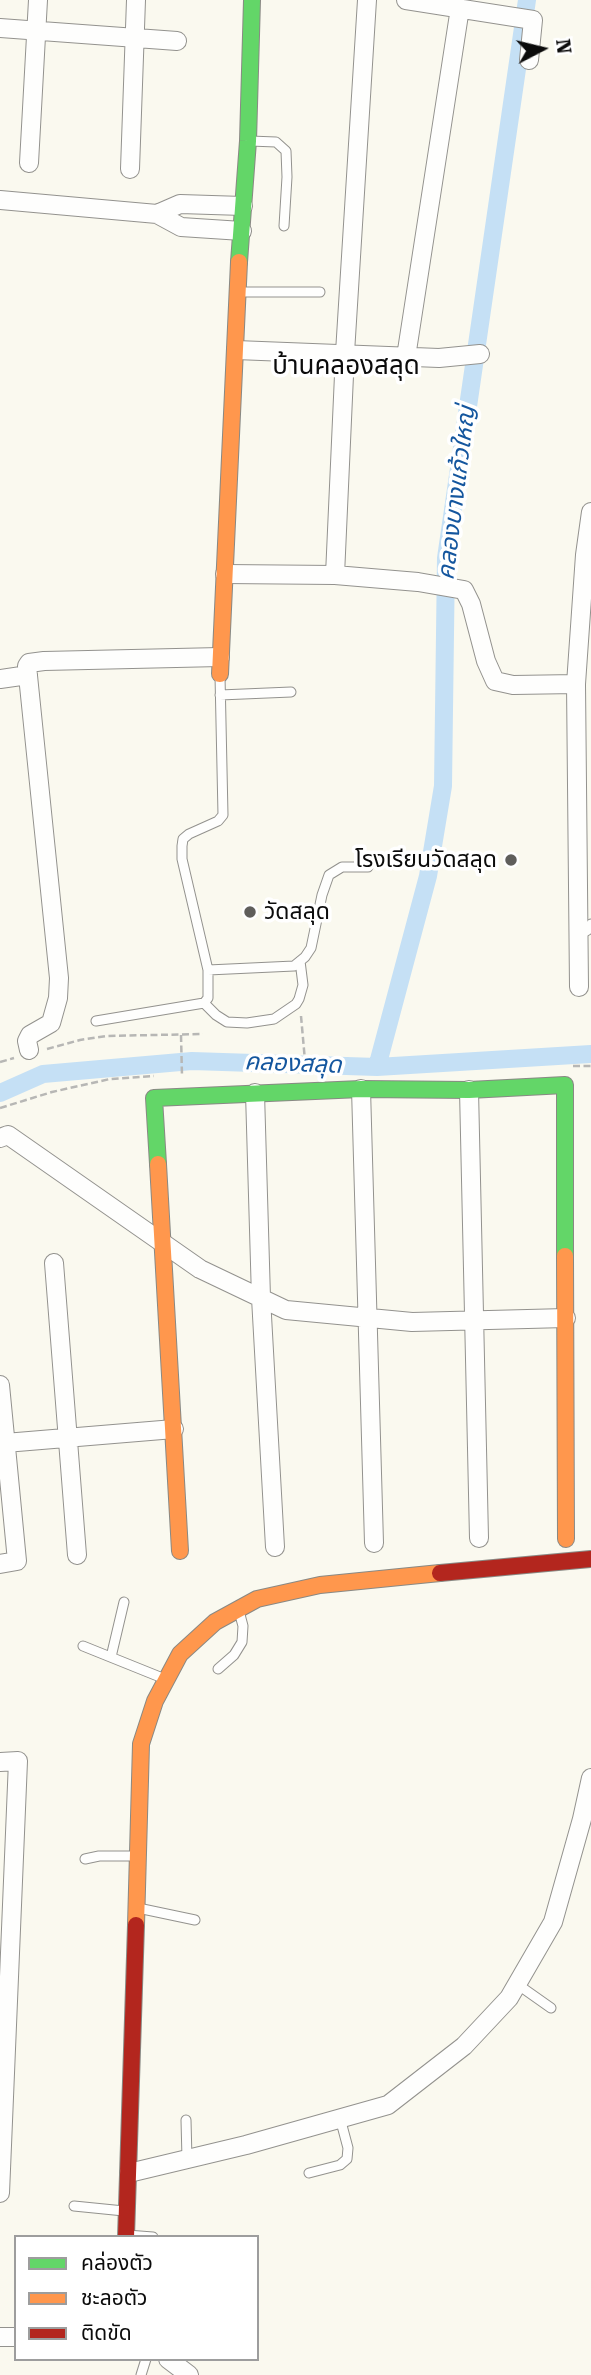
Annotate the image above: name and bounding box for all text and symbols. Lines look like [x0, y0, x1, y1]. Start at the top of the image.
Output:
north arrow [507, 14, 577, 84]
text: N [551, 38, 576, 55]
district label: บ้านคลองสลุด [272, 350, 420, 382]
water label: คลองบางแก้วใหญ่ [432, 404, 482, 582]
place label: โรงเรียนวัดสลุด [355, 846, 497, 874]
marker: โรงเรียนวัดสลุด [503, 852, 519, 868]
place label: วัดสลุด [264, 898, 330, 926]
marker: วัดสลุด [242, 904, 258, 920]
water label: คลองสลุด [244, 1048, 342, 1080]
legend [14, 2235, 259, 2361]
text: คล่องตัว [81, 2251, 153, 2275]
text: ชะลอตัว [81, 2286, 147, 2310]
text: ติดขัด [81, 2321, 132, 2345]

